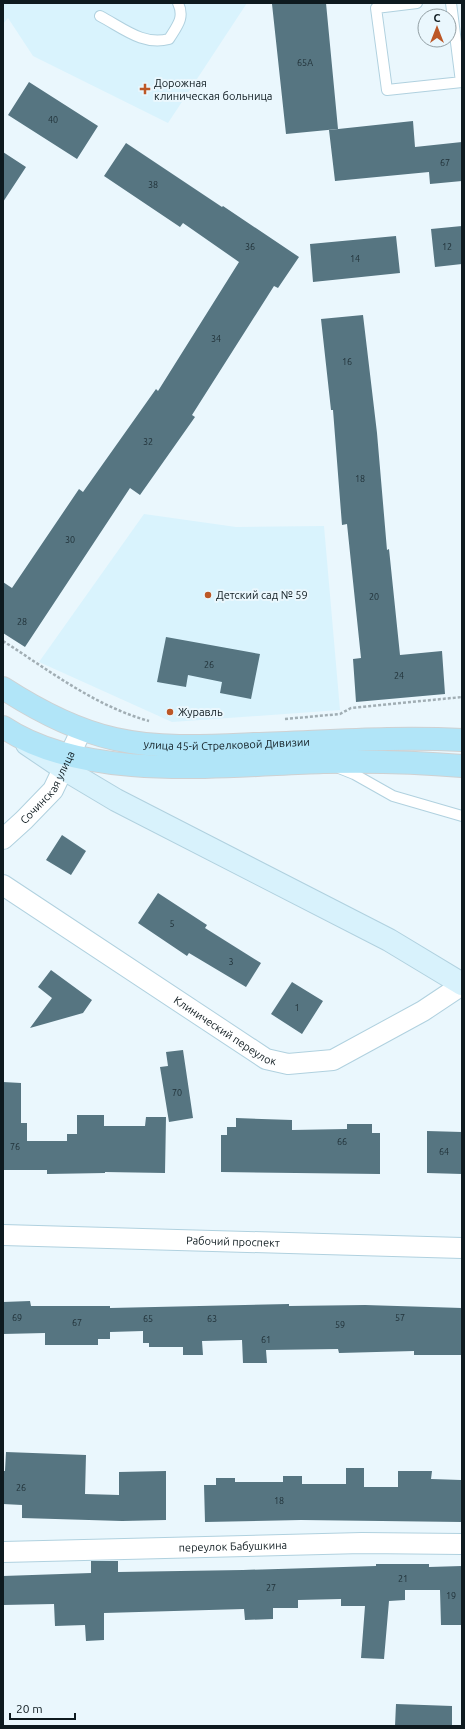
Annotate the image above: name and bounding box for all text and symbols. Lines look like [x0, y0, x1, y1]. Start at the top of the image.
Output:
north arrow [417, 8, 457, 48]
text: С [433, 12, 441, 24]
house number: 65А [297, 58, 313, 68]
place label: Дорожная клиническая больница [154, 77, 272, 102]
marker: Дорожная клиническая больница [139, 83, 151, 95]
house number: 40 [48, 115, 58, 125]
house number: 67 [440, 158, 450, 168]
house number: 38 [148, 180, 158, 190]
house number: 36 [245, 242, 255, 252]
house number: 12 [442, 242, 452, 252]
house number: 14 [350, 254, 360, 264]
house number: 34 [211, 334, 221, 344]
house number: 16 [342, 357, 352, 367]
house number: 32 [143, 437, 153, 447]
house number: 18 [355, 474, 365, 484]
house number: 30 [65, 535, 75, 545]
place label: Детский сад № 59 [216, 589, 308, 601]
marker: Детский сад № 59 [203, 590, 213, 600]
house number: 20 [369, 592, 379, 602]
house number: 28 [17, 617, 27, 627]
house number: 26 [204, 660, 214, 670]
house number: 24 [394, 671, 404, 681]
place label: Журавль [178, 706, 223, 718]
marker: Журавль [165, 707, 175, 717]
street label: улица 45-й Стрелковой Дивизии [143, 736, 310, 752]
street label: Сочинская улица [18, 749, 77, 826]
house number: 5 [169, 919, 175, 929]
house number: 3 [228, 957, 234, 967]
street label: Клинический переулок [172, 994, 278, 1067]
house number: 1 [294, 1003, 300, 1013]
house number: 70 [172, 1088, 182, 1098]
house number: 66 [337, 1137, 347, 1147]
house number: 76 [10, 1142, 20, 1152]
house number: 64 [439, 1147, 449, 1157]
street label: Рабочий проспект [186, 1234, 280, 1249]
house number: 69 [12, 1313, 22, 1323]
house number: 57 [395, 1313, 405, 1323]
house number: 65 [143, 1314, 153, 1324]
house number: 63 [207, 1314, 217, 1324]
house number: 67 [72, 1318, 82, 1328]
house number: 59 [335, 1320, 345, 1330]
house number: 61 [261, 1335, 271, 1345]
house number: 26 [16, 1483, 26, 1493]
house number: 18 [274, 1496, 284, 1506]
street label: переулок Бабушкина [179, 1539, 287, 1554]
house number: 21 [398, 1574, 408, 1584]
house number: 27 [266, 1583, 276, 1593]
house number: 19 [446, 1591, 456, 1601]
scale bar [10, 1695, 75, 1721]
text: 20 m [16, 1702, 43, 1715]

